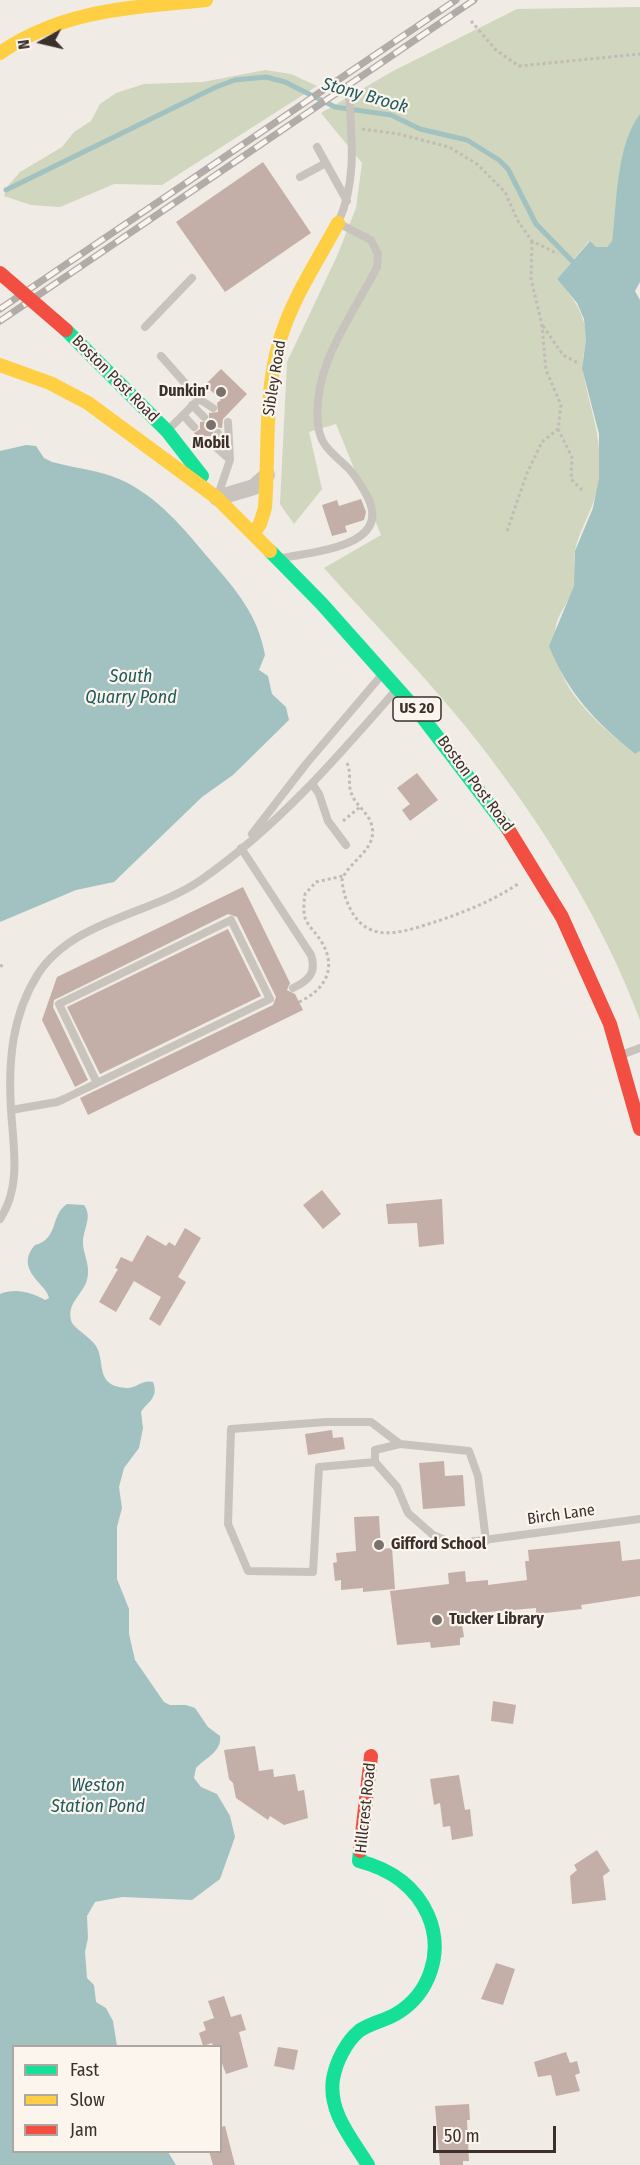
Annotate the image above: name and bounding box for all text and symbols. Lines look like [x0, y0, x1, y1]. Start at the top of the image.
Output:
north arrow [12, 12, 72, 72]
text: N [14, 39, 34, 51]
water label: Stony Brook [319, 73, 411, 119]
street label: Boston Post Road [68, 332, 162, 426]
street label: Sibley Road [260, 339, 290, 417]
place label: Dunkin' [159, 382, 209, 402]
marker: Dunkin' [214, 385, 228, 399]
marker: Mobil [204, 418, 218, 432]
place label: Mobil [192, 434, 230, 454]
water label: South Quarry Pond [85, 666, 177, 708]
road number: US 20 [393, 697, 441, 721]
street label: Boston Post Road [433, 732, 517, 836]
street label: Birch Lane [526, 1501, 596, 1529]
place label: Gifford School [391, 1535, 486, 1555]
marker: Gifford School [372, 1538, 386, 1552]
place label: Tucker Library [449, 1610, 544, 1630]
marker: Tucker Library [430, 1613, 444, 1627]
street label: Hillcrest Road [352, 1762, 380, 1854]
water label: Weston Station Pond [51, 1775, 145, 1818]
legend [12, 2045, 222, 2153]
text: Fast [70, 2059, 99, 2081]
text: Slow [70, 2089, 105, 2111]
scale bar [436, 2114, 559, 2152]
text: Jam [70, 2119, 98, 2141]
text: 50 m [444, 2125, 480, 2147]

